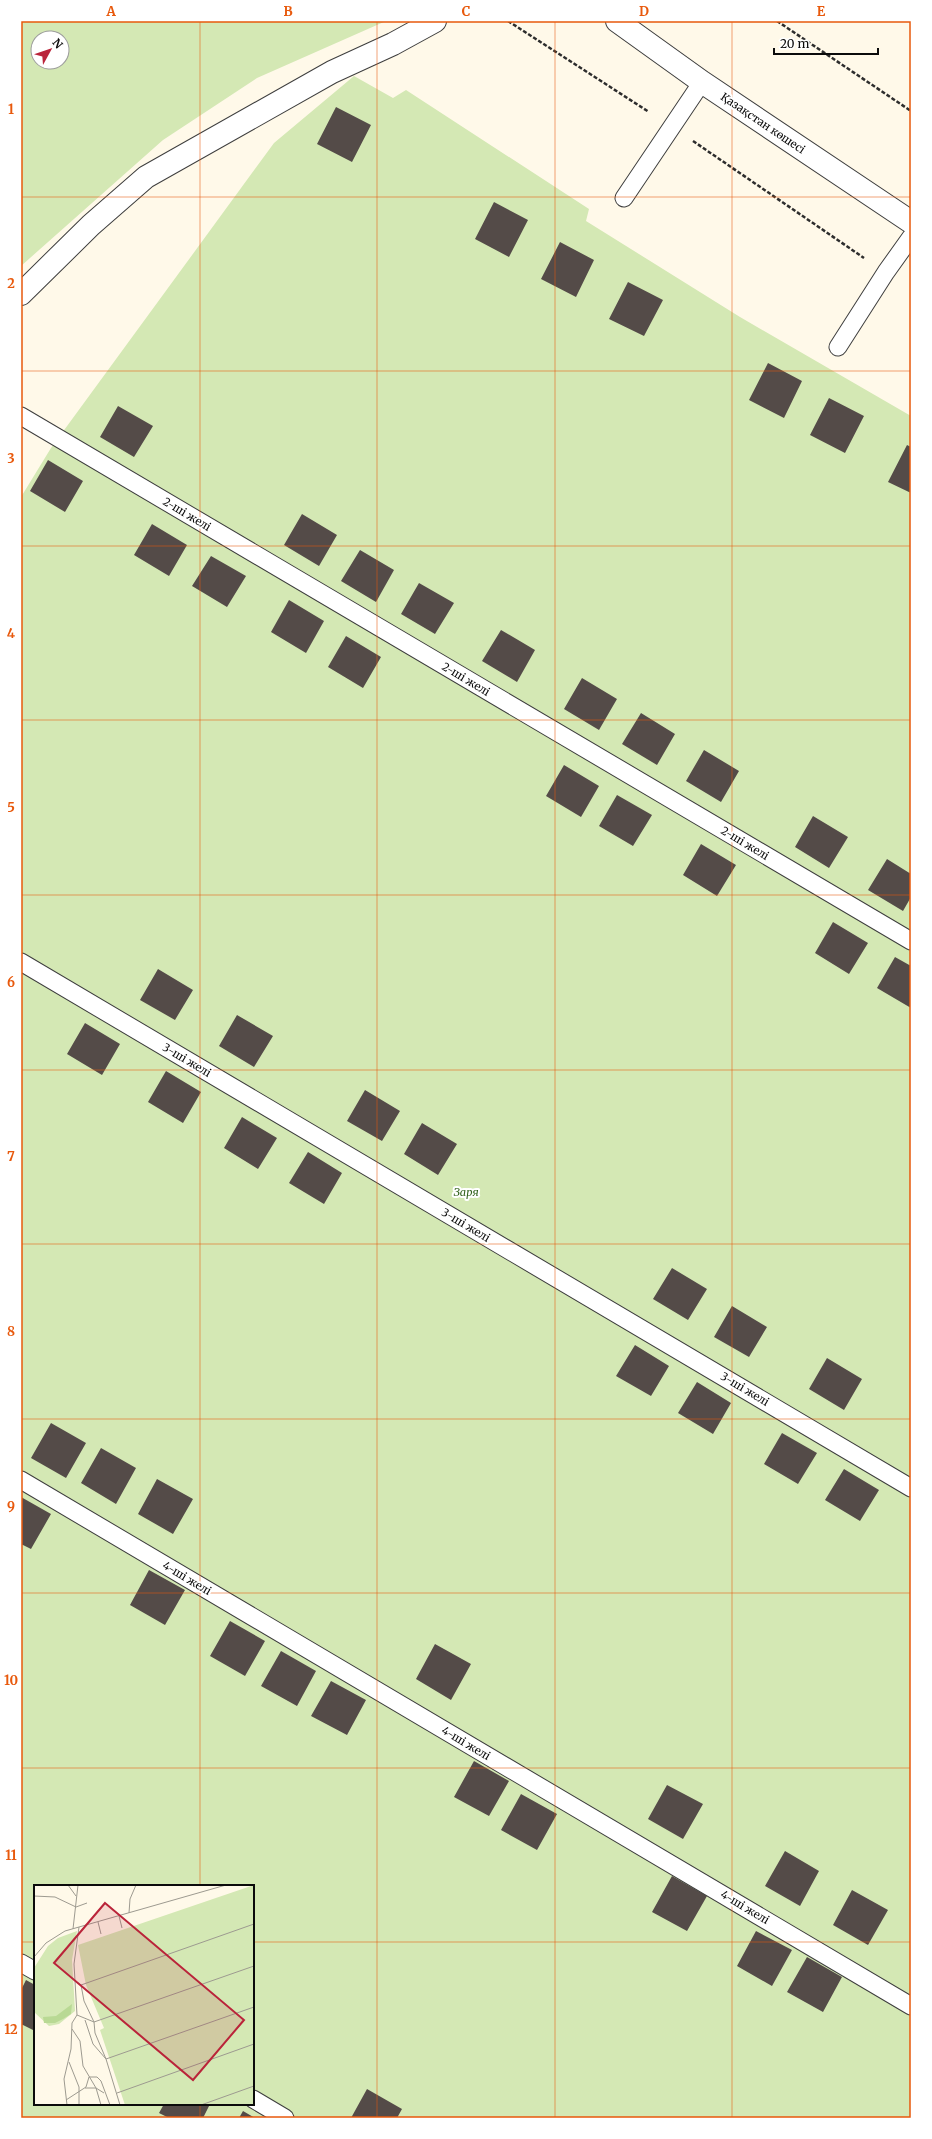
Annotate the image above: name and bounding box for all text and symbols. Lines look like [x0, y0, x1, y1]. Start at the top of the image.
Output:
text: A [105, 3, 116, 20]
text: B [283, 3, 293, 20]
text: C [462, 3, 471, 20]
text: D [639, 3, 649, 20]
text: E [817, 3, 826, 20]
north arrow [30, 30, 70, 70]
scale bar [774, 30, 878, 56]
text: N [50, 36, 66, 52]
text: 20 m [780, 36, 809, 51]
street label: Қазақстан көшесі [718, 90, 808, 157]
text: 1 [8, 101, 14, 118]
text: 2 [7, 275, 15, 292]
text: 3 [7, 450, 15, 467]
street label: 2-ші желі [160, 494, 214, 534]
text: 4 [7, 625, 16, 642]
street label: 2-ші желі [439, 659, 493, 699]
text: 5 [7, 799, 15, 816]
street label: 2-ші желі [718, 823, 772, 863]
text: 6 [7, 974, 15, 991]
street label: 3-ші желі [160, 1040, 214, 1080]
text: 7 [7, 1148, 15, 1165]
park label: Заря [453, 1185, 479, 1199]
street label: 3-ші желі [439, 1205, 493, 1245]
text: 8 [7, 1323, 15, 1340]
street label: 3-ші желі [718, 1369, 772, 1409]
text: 9 [7, 1498, 15, 1515]
street label: 4-ші желі [160, 1558, 214, 1598]
text: 10 [4, 1672, 18, 1689]
street label: 4-ші желі [439, 1723, 493, 1763]
text: 11 [5, 1847, 17, 1864]
inset map [34, 1885, 254, 2105]
street label: 4-ші желі [718, 1887, 772, 1927]
text: 12 [4, 2021, 18, 2038]

